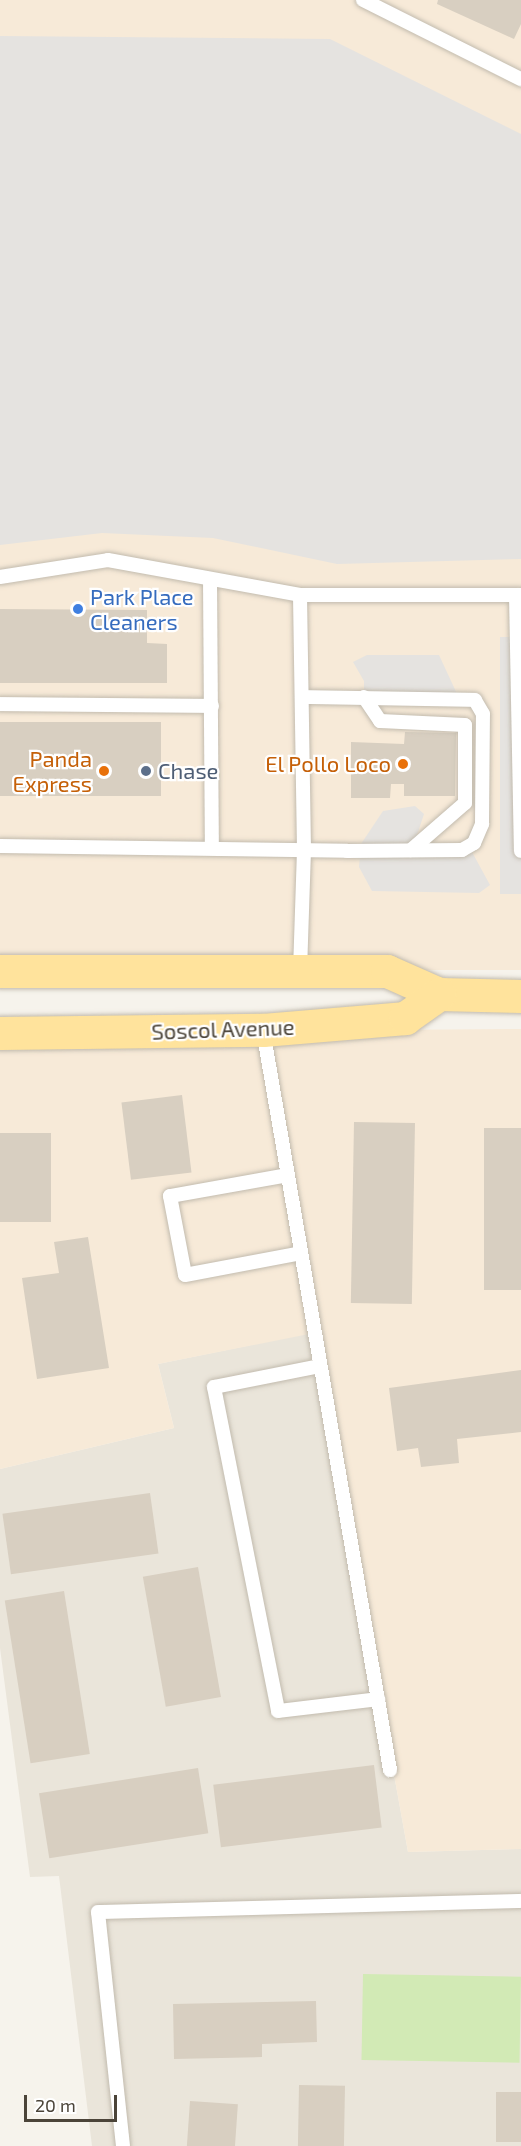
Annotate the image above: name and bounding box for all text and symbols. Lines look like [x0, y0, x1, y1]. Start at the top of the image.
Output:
place label: Park Place Cleaners [90, 583, 194, 634]
marker: Park Place Cleaners [71, 602, 85, 616]
place label: Panda Express [13, 745, 92, 796]
place label: El Pollo Loco [265, 751, 391, 777]
marker: El Pollo Loco [396, 757, 410, 771]
place label: Chase [158, 758, 218, 784]
marker: Panda Express [97, 764, 111, 778]
marker: Chase [139, 764, 153, 778]
street label: Soscol Avenue [150, 1013, 296, 1045]
scale bar [27, 2083, 120, 2121]
text: 20 m [35, 2094, 76, 2116]

